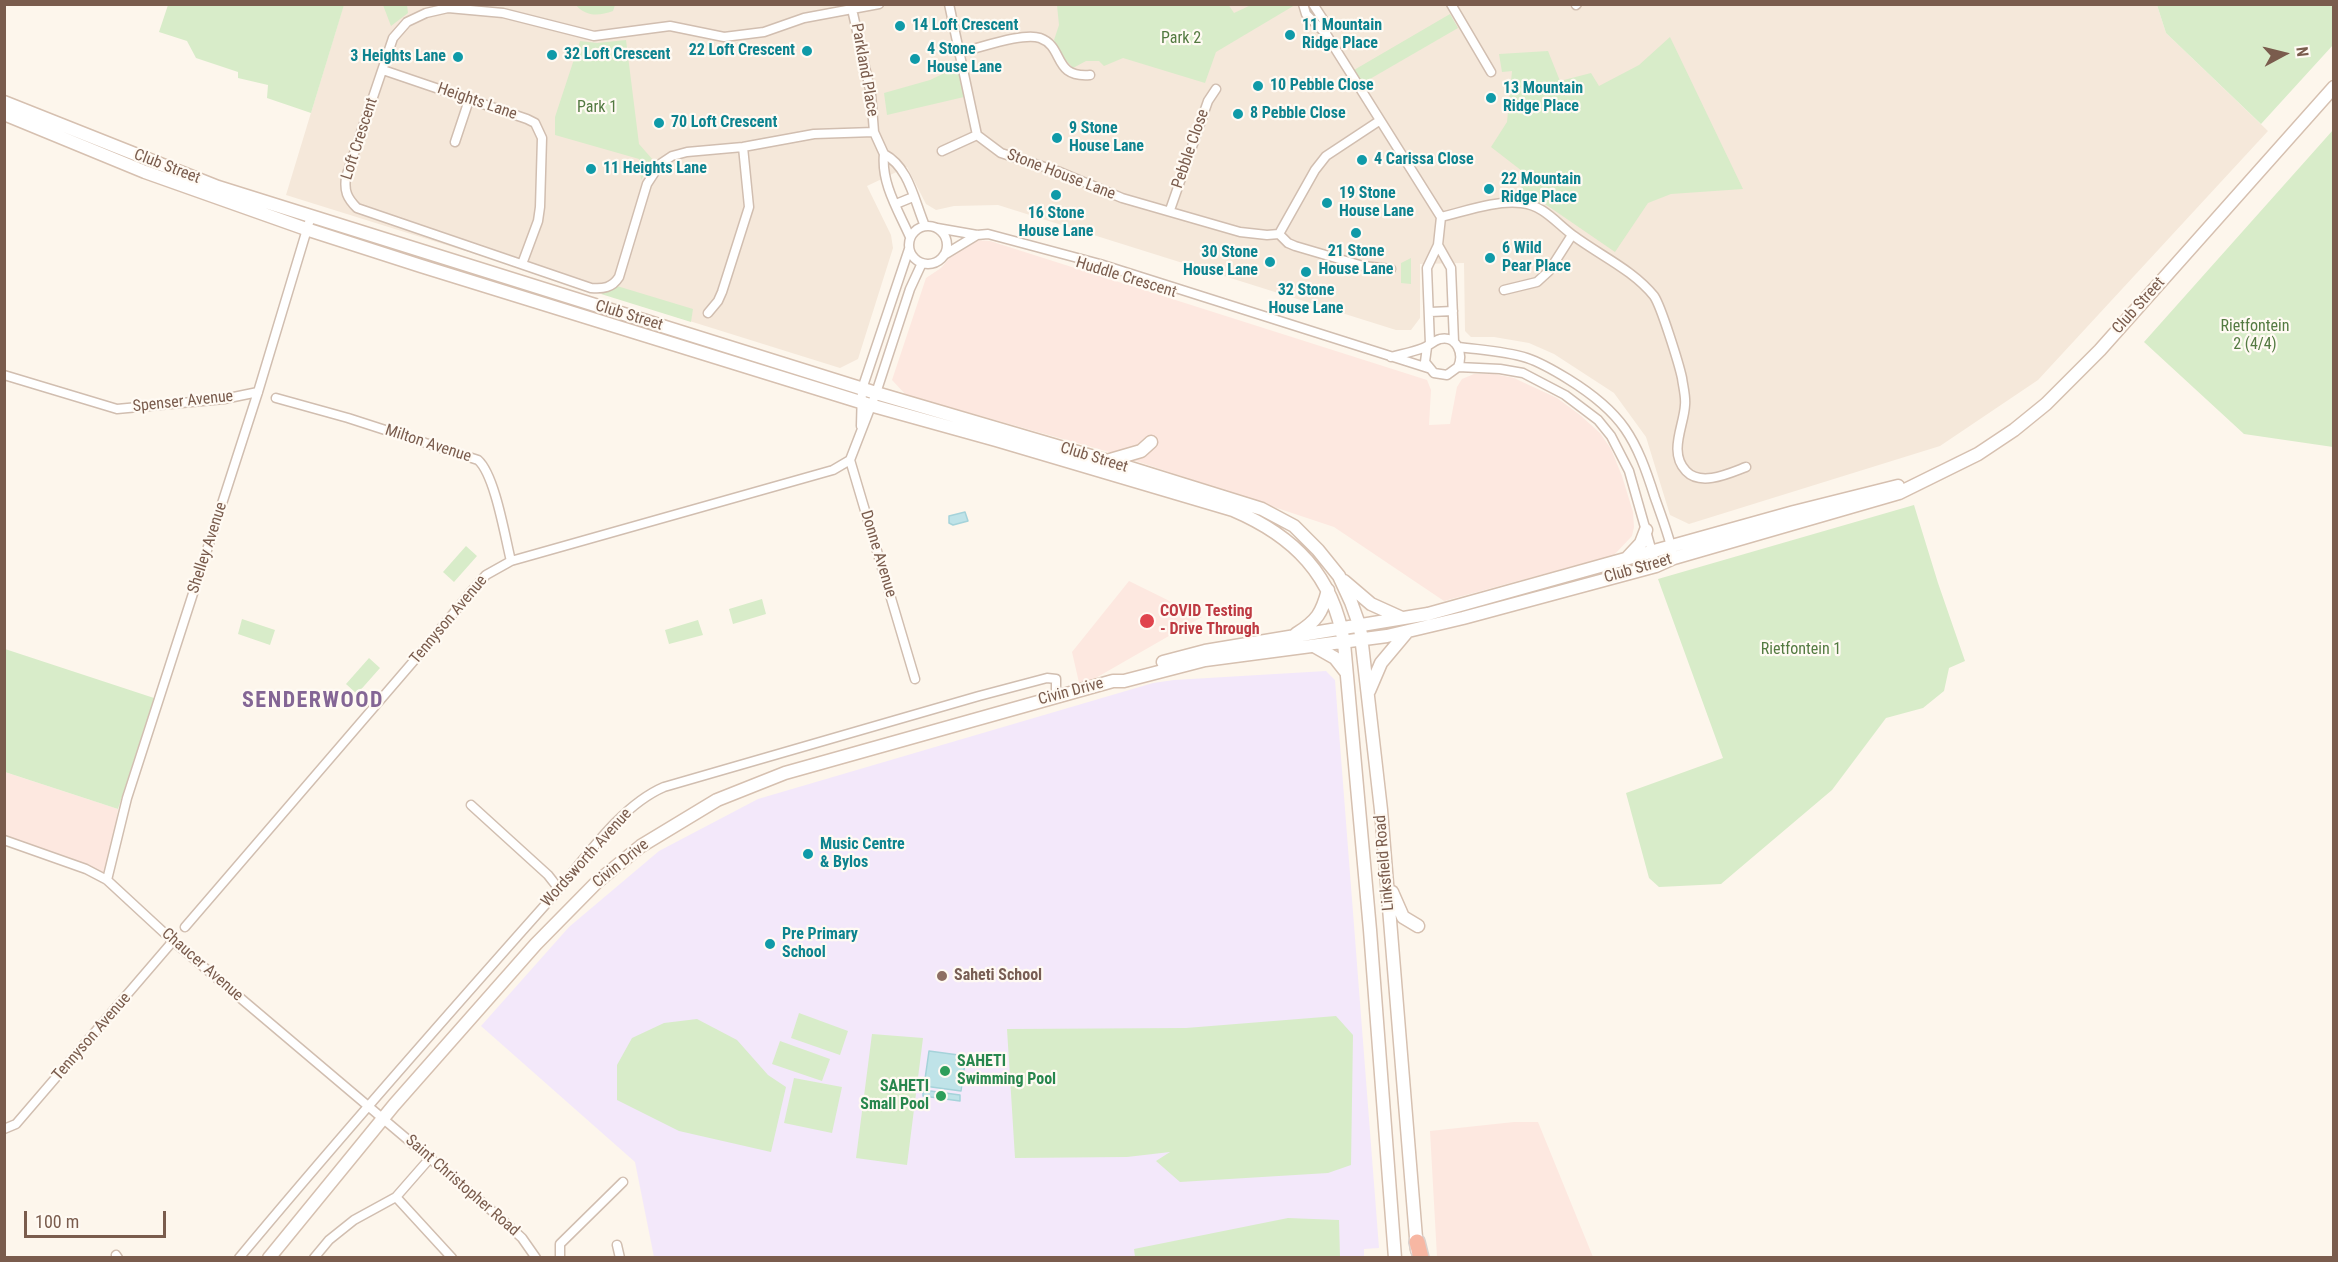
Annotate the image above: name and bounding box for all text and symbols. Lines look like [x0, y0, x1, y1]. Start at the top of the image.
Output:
place label: 14 Loft Crescent [912, 16, 1018, 36]
place label: 11 Mountain Ridge Place [1302, 16, 1382, 54]
marker: 14 Loft Crescent [893, 19, 907, 33]
street label: Parkland Place [846, 22, 882, 118]
north arrow [2254, 24, 2314, 84]
marker: 11 Mountain Ridge Place [1283, 28, 1297, 42]
park label: Park 2 [1161, 29, 1201, 49]
place label: 4 Stone House Lane [927, 40, 1002, 78]
place label: 22 Loft Crescent [689, 41, 795, 61]
marker: 22 Loft Crescent [800, 44, 814, 58]
place label: 32 Loft Crescent [564, 45, 670, 65]
text: N [2292, 46, 2312, 58]
place label: 3 Heights Lane [350, 47, 446, 67]
marker: 32 Loft Crescent [545, 48, 559, 62]
marker: 3 Heights Lane [451, 50, 465, 64]
marker: 4 Stone House Lane [908, 52, 922, 66]
place label: 10 Pebble Close [1270, 76, 1374, 96]
street label: Heights Lane [435, 79, 519, 125]
marker: 10 Pebble Close [1251, 79, 1265, 93]
place label: 13 Mountain Ridge Place [1503, 79, 1583, 117]
marker: 13 Mountain Ridge Place [1484, 91, 1498, 105]
street label: Loft Crescent [338, 96, 382, 182]
park label: Park 1 [577, 98, 617, 118]
place label: 8 Pebble Close [1250, 104, 1346, 124]
street label: Pebble Close [1168, 107, 1214, 191]
marker: 8 Pebble Close [1231, 107, 1245, 121]
place label: 70 Loft Crescent [671, 113, 777, 133]
marker: 70 Loft Crescent [652, 116, 666, 130]
place label: 9 Stone House Lane [1069, 119, 1144, 157]
marker: 9 Stone House Lane [1050, 131, 1064, 145]
street label: Club Street [131, 146, 203, 188]
street label: Stone House Lane [1004, 146, 1118, 204]
place label: 4 Carissa Close [1374, 150, 1474, 170]
marker: 4 Carissa Close [1355, 153, 1369, 167]
place label: 11 Heights Lane [603, 159, 707, 179]
marker: 11 Heights Lane [584, 162, 598, 176]
place label: 22 Mountain Ridge Place [1501, 170, 1581, 208]
marker: 22 Mountain Ridge Place [1482, 182, 1496, 196]
place label: 19 Stone House Lane [1339, 184, 1414, 222]
marker: 16 Stone House Lane [1049, 188, 1063, 202]
marker: 19 Stone House Lane [1320, 196, 1334, 210]
place label: 16 Stone House Lane [1019, 204, 1093, 242]
marker: 21 Stone House Lane [1349, 226, 1363, 240]
place label: 6 Wild Pear Place [1502, 239, 1571, 277]
place label: 21 Stone House Lane [1319, 242, 1393, 280]
place label: 30 Stone House Lane [1183, 243, 1258, 281]
marker: 6 Wild Pear Place [1483, 251, 1497, 265]
street label: Huddle Crescent [1073, 254, 1179, 302]
marker: 30 Stone House Lane [1263, 255, 1277, 269]
marker: 32 Stone House Lane [1299, 265, 1313, 279]
street label: Club Street [2109, 274, 2169, 338]
place label: 32 Stone House Lane [1269, 281, 1343, 319]
street label: Club Street [593, 297, 665, 335]
park label: Rietfontein 2 (4/4) [2221, 317, 2289, 355]
street label: Spenser Avenue [132, 387, 234, 417]
street label: Milton Avenue [382, 421, 474, 467]
street label: Club Street [1058, 439, 1130, 477]
street label: Shelley Avenue [184, 500, 232, 596]
street label: Donne Avenue [856, 508, 900, 600]
street label: Club Street [1602, 550, 1674, 588]
street label: Tennyson Avenue [406, 572, 492, 668]
place label: COVID Testing - Drive Through [1160, 602, 1260, 640]
marker: COVID Testing - Drive Through [1138, 612, 1156, 630]
park label: Rietfontein 1 [1761, 640, 1841, 660]
street label: Civin Drive [1036, 674, 1106, 710]
district label: SENDERWOOD [242, 688, 384, 714]
street label: Wordsworth Avenue [538, 805, 636, 911]
street label: Linksfield Road [1371, 814, 1399, 912]
place label: Music Centre & Bylos [820, 835, 905, 873]
street label: Civin Drive [589, 836, 653, 892]
marker: Music Centre & Bylos [801, 847, 815, 861]
street label: Chaucer Avenue [157, 924, 247, 1006]
place label: Pre Primary School [782, 925, 858, 963]
marker: Pre Primary School [763, 937, 777, 951]
place label: Saheti School [954, 966, 1042, 986]
marker: Saheti School [935, 969, 949, 983]
street label: Tennyson Avenue [49, 989, 135, 1085]
place label: SAHETI Swimming Pool [957, 1052, 1056, 1090]
marker: SAHETI Swimming Pool [938, 1064, 952, 1078]
place label: SAHETI Small Pool [860, 1077, 929, 1115]
marker: SAHETI Small Pool [934, 1089, 948, 1103]
street label: Saint Christopher Road [401, 1131, 523, 1241]
scale bar [27, 1199, 170, 1237]
text: 100 m [35, 1211, 79, 1232]

